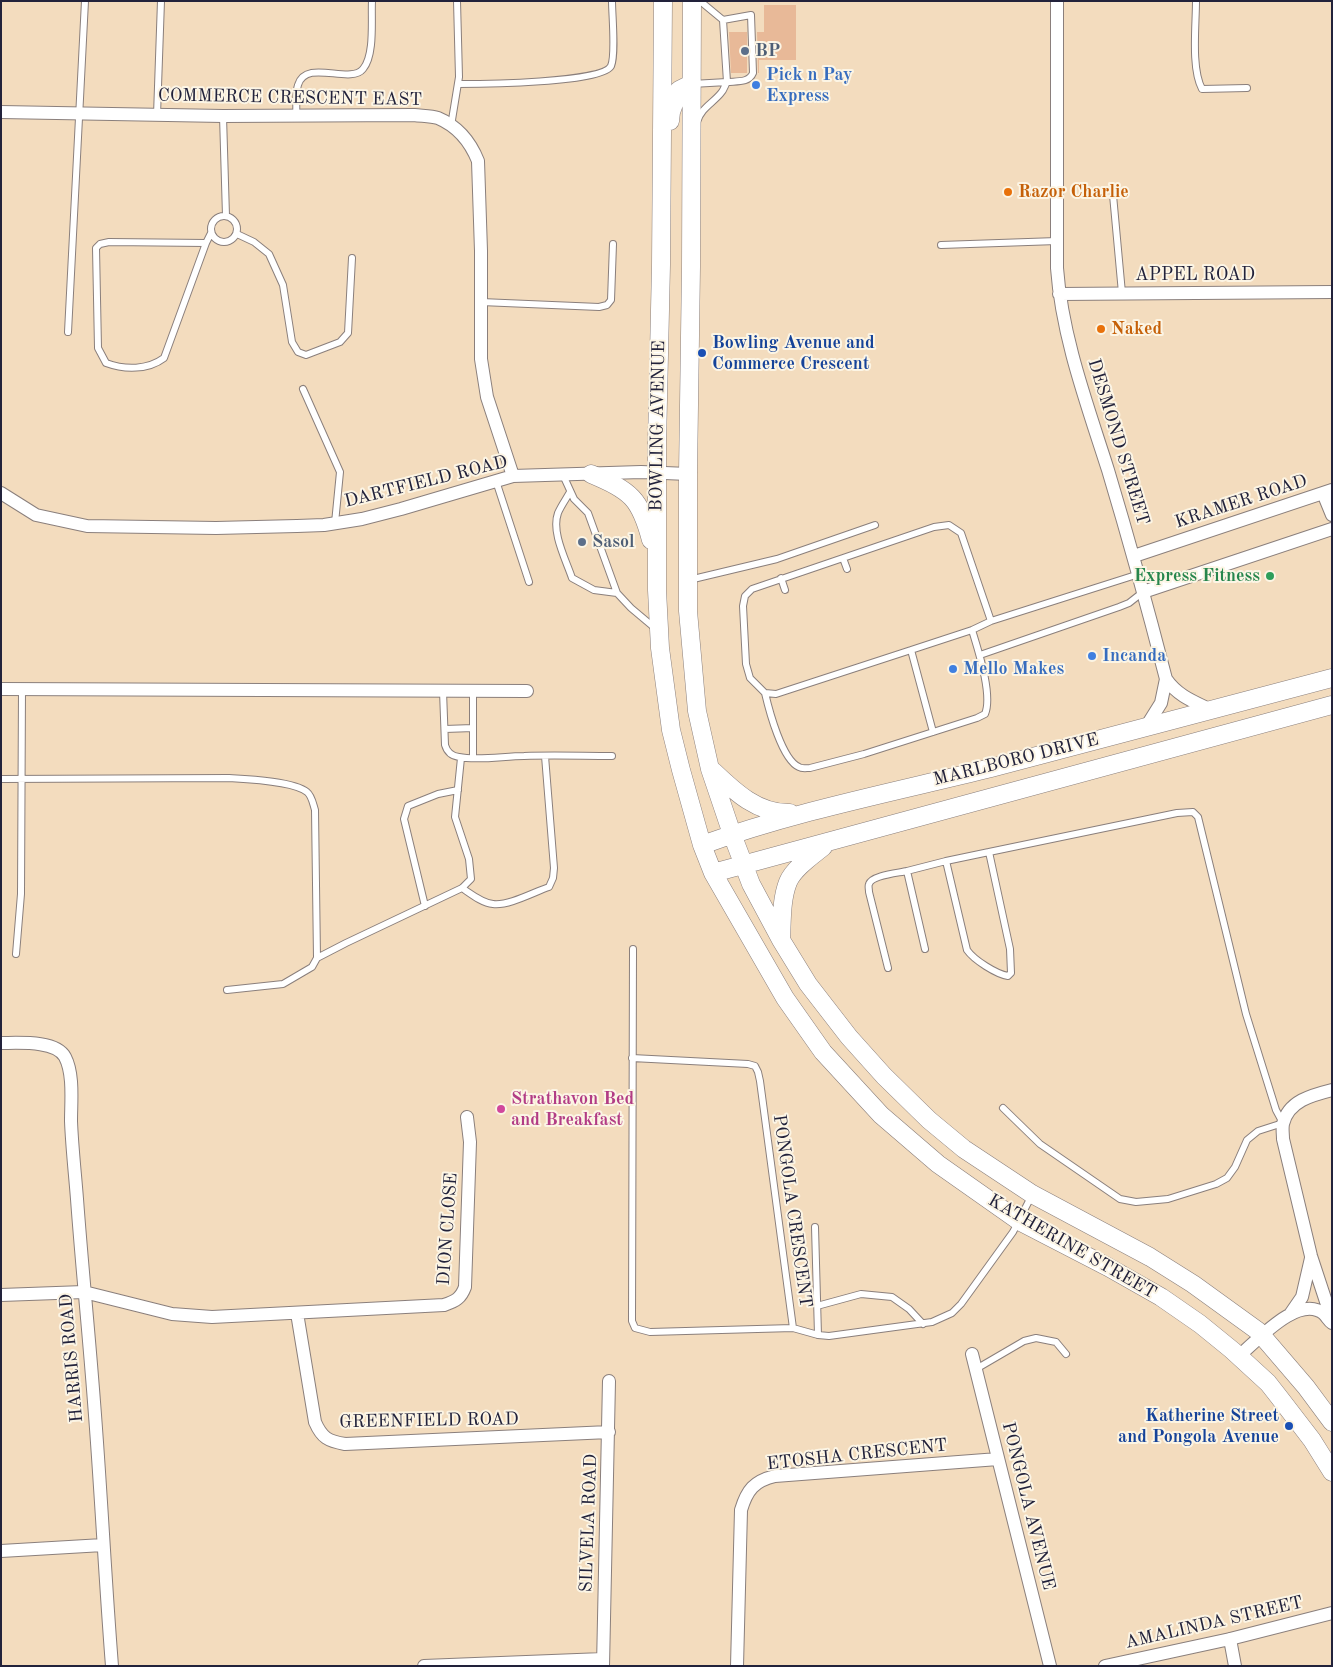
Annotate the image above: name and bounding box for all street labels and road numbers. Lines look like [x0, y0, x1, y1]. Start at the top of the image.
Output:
street label: COMMERCE CRESCENT EAST [158, 85, 422, 111]
street label: APPEL ROAD [1135, 264, 1255, 286]
street label: BOWLING AVENUE [646, 340, 670, 512]
street label: DESMOND STREET [1082, 356, 1154, 528]
street label: DARTFIELD ROAD [342, 451, 510, 513]
street label: KRAMER ROAD [1172, 470, 1310, 534]
street label: MARLBORO DRIVE [931, 729, 1101, 791]
street label: PONGOLA CRESCENT [768, 1113, 816, 1309]
street label: DION CLOSE [433, 1172, 463, 1286]
street label: KATHERINE STREET [984, 1190, 1160, 1304]
street label: HARRIS ROAD [56, 1293, 88, 1423]
street label: GREENFIELD ROAD [339, 1409, 519, 1433]
street label: PONGOLA AVENUE [997, 1420, 1059, 1592]
street label: ETOSHA CRESCENT [766, 1435, 948, 1475]
street label: SILVELA ROAD [576, 1453, 602, 1593]
street label: AMALINDA STREET [1123, 1592, 1305, 1654]

